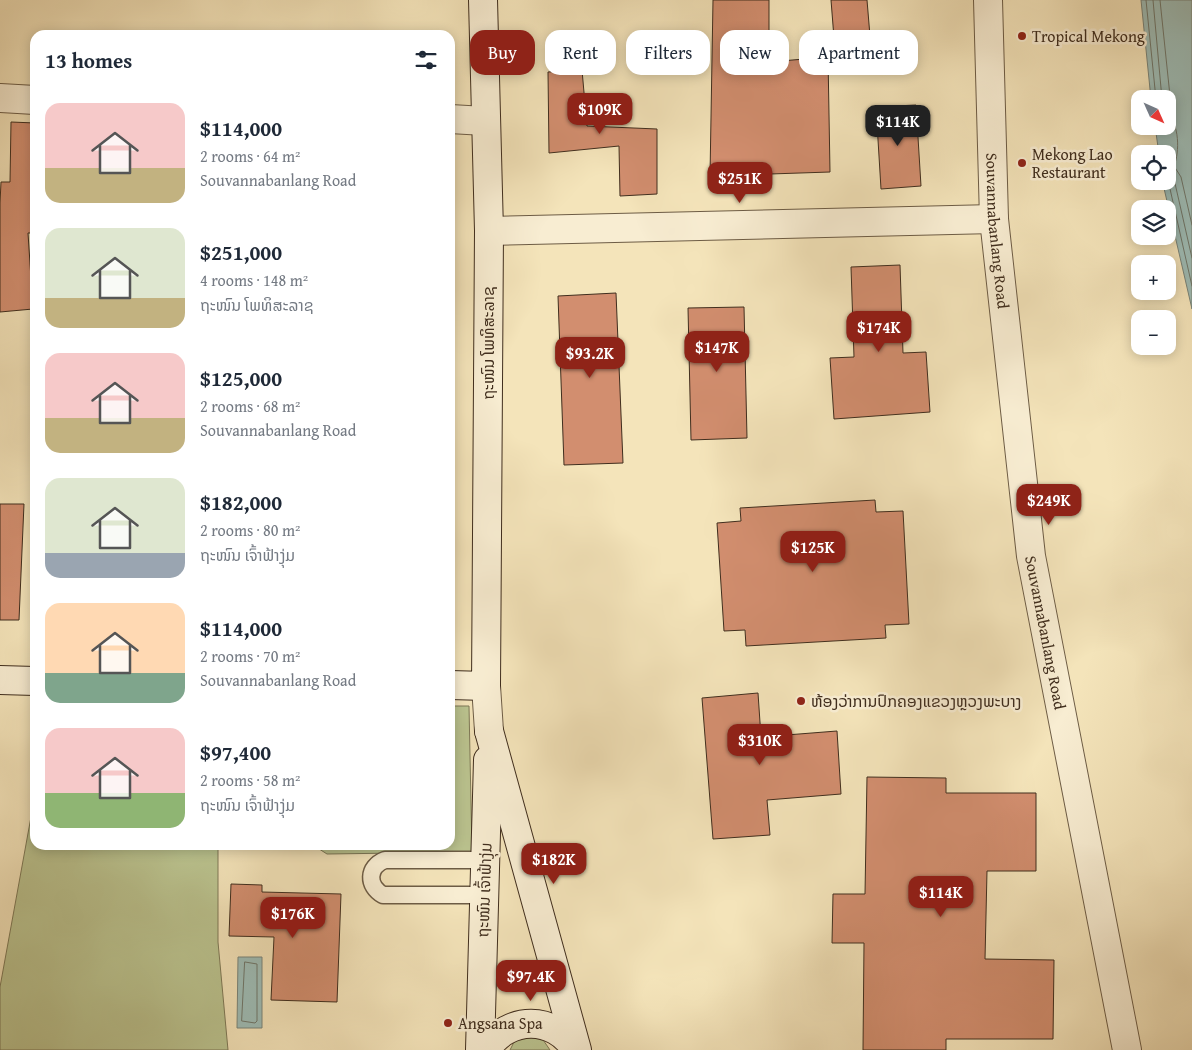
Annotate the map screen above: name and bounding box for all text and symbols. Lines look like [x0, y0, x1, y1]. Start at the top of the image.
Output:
place label: Tropical Mekong [1032, 24, 1145, 48]
chip: Buy [470, 30, 535, 75]
chip: Rent [545, 30, 616, 75]
chip: Filters [626, 30, 710, 75]
chip: New [720, 30, 789, 75]
chip: Apartment [799, 30, 918, 75]
marker: Tropical Mekong [1016, 30, 1028, 42]
text: 13 homes [45, 45, 132, 76]
icon: filters [412, 46, 440, 74]
north arrow [1131, 90, 1176, 135]
map controls [1131, 90, 1176, 355]
pin: $109K [565, 92, 635, 135]
text: $109K [578, 97, 622, 121]
pin: $114K [863, 104, 933, 147]
text: $114K [876, 109, 920, 133]
text: $114,000 [200, 113, 282, 144]
icon: home [85, 123, 145, 183]
place label: Mekong Lao Restaurant [1032, 142, 1113, 184]
text: 2 rooms · 64 m² [200, 144, 300, 168]
button: locate [1131, 145, 1176, 190]
street label: Souvannabanlang Road [980, 152, 1016, 310]
marker: Mekong Lao Restaurant [1016, 157, 1028, 169]
pin: $251K [705, 162, 775, 204]
text: $251K [718, 166, 762, 190]
text: Souvannabanlang Road [200, 168, 356, 192]
button: layers [1131, 200, 1176, 245]
text: $251,000 [200, 237, 282, 268]
icon: home [85, 248, 145, 308]
button: + [1131, 255, 1176, 300]
text: 4 rooms · 148 m² [200, 268, 308, 292]
street label: ຖະໜົນ ໂພທິສະລາຊ [476, 286, 500, 400]
text: ຖະໜົນ ໂພທິສະລາຊ [200, 293, 314, 317]
pin: $174K [844, 310, 914, 353]
button: − [1131, 310, 1176, 355]
text: $174K [857, 315, 901, 339]
pin: $147K [682, 330, 752, 373]
text: $147K [695, 335, 739, 359]
pin: $93.2K [549, 336, 631, 379]
text: $93.2K [566, 341, 614, 365]
text: $125,000 [200, 363, 282, 394]
icon: home [85, 373, 145, 433]
text: 2 rooms · 68 m² [200, 394, 300, 418]
text: Souvannabanlang Road [200, 418, 356, 442]
pin: $249K [1014, 484, 1084, 526]
text: $182,000 [200, 487, 282, 518]
text: $249K [1027, 488, 1071, 512]
icon: home [85, 498, 145, 558]
text: 2 rooms · 80 m² [200, 518, 300, 542]
pin: $125K [778, 530, 848, 573]
text: $125K [791, 535, 835, 559]
text: ຖະໜົນ ເຈົ້າຟ້າງຸ່ມ [200, 543, 295, 567]
street label: Souvannabanlang Road [1019, 553, 1073, 712]
text: $114,000 [200, 613, 282, 644]
icon: home [85, 623, 145, 683]
text: 2 rooms · 70 m² [200, 644, 300, 668]
text: Souvannabanlang Road [200, 668, 356, 692]
place label: ຫ້ອງວ່າການປົກຄອງແຂວງຫຼວງພະບາງ [811, 689, 1022, 713]
marker: ຫ້ອງວ່າການປົກຄອງແຂວງຫຼວງພະບາງ [795, 695, 807, 707]
pin: $310K [725, 724, 795, 766]
text: $310K [738, 728, 782, 752]
text: $97,400 [200, 737, 271, 768]
icon: home [85, 748, 145, 808]
text: 2 rooms · 58 m² [200, 768, 300, 792]
text: ຖະໜົນ ເຈົ້າຟ້າງຸ່ມ [200, 793, 295, 817]
street label: ຖະໜົນ ເຈົ້າຟ້າງຸ່ມ [470, 842, 499, 938]
pin: $182K [519, 842, 589, 885]
text: $182K [532, 847, 576, 871]
pin: $114K [906, 876, 976, 918]
text: $114K [919, 880, 963, 904]
pin: $176K [258, 896, 328, 939]
text: $176K [271, 901, 315, 925]
pin: $97.4K [490, 960, 572, 1002]
text: $97.4K [507, 964, 555, 988]
place label: Angsana Spa [458, 1011, 543, 1035]
marker: Angsana Spa [442, 1017, 454, 1029]

